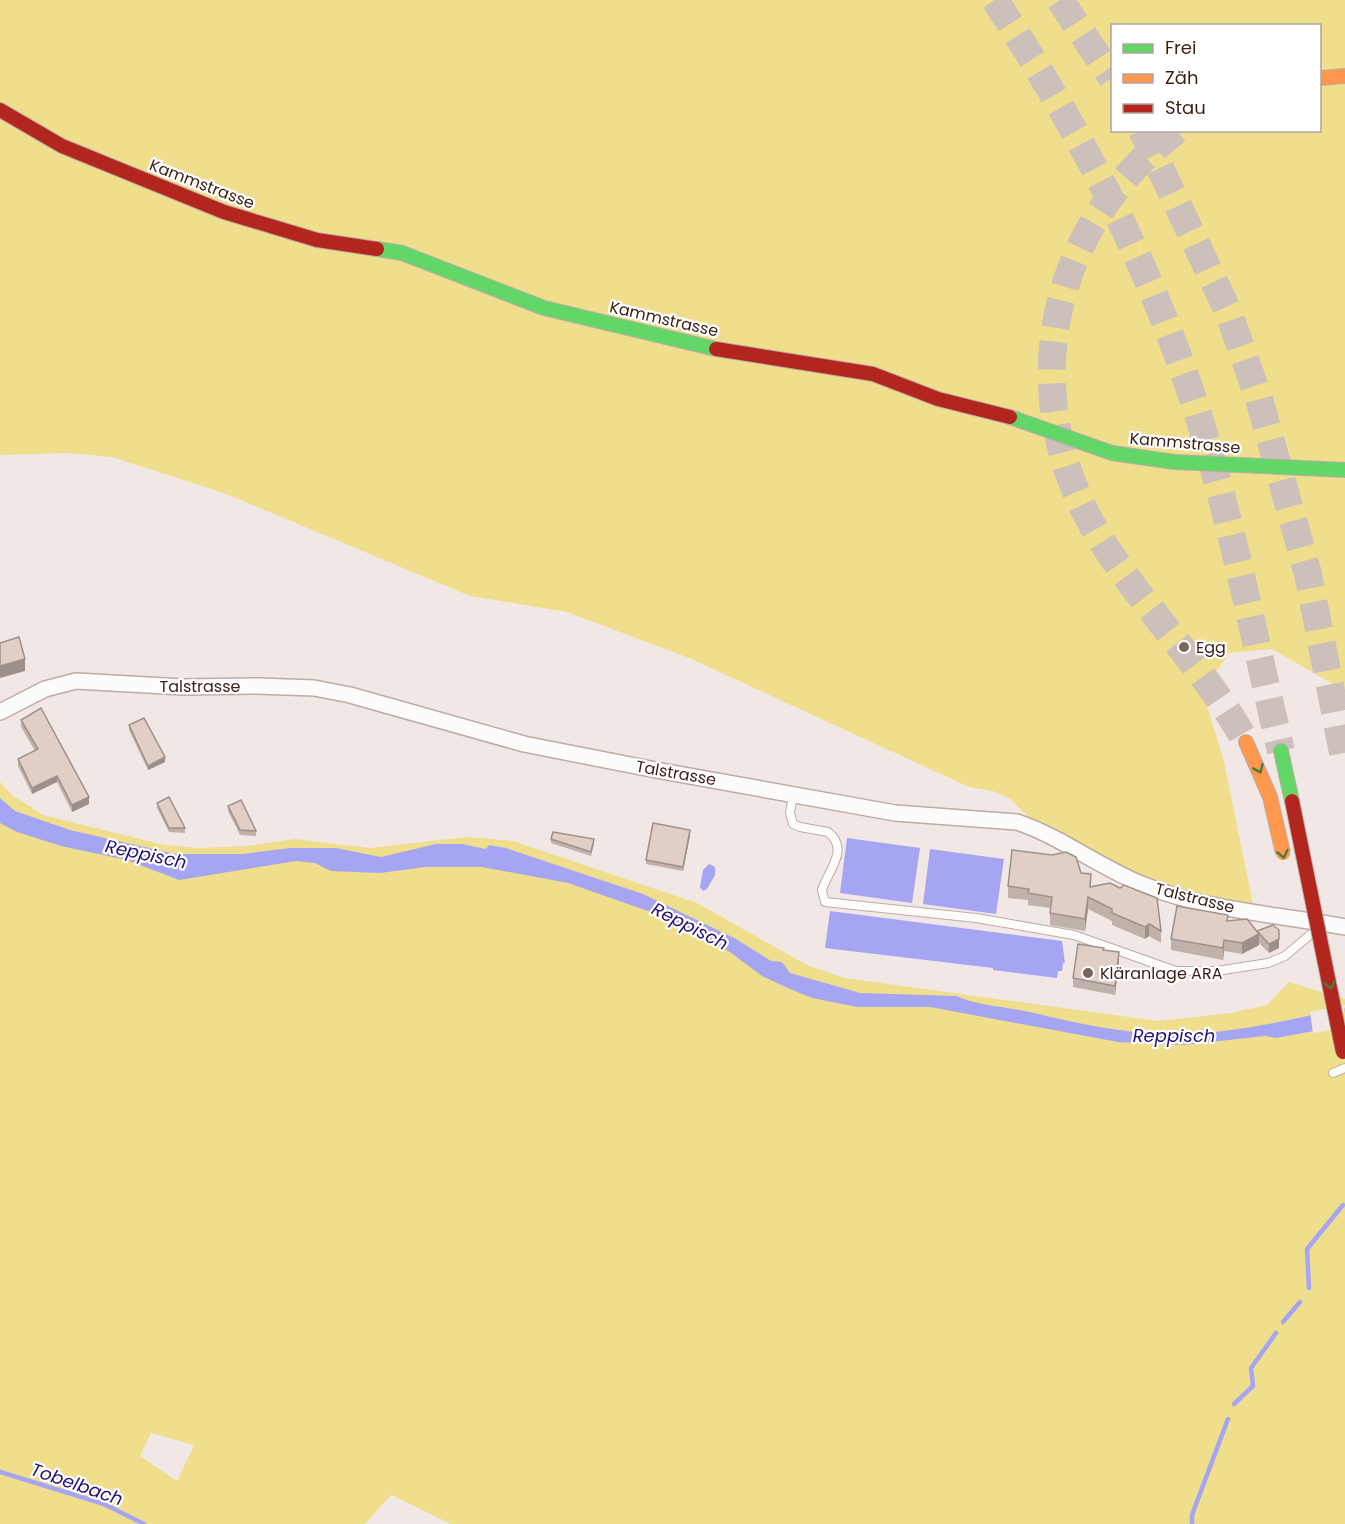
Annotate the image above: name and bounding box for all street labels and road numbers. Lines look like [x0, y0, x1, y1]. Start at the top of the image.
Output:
street label: Kammstrasse [146, 153, 258, 215]
street label: Kammstrasse [607, 295, 721, 343]
street label: Kammstrasse [1129, 427, 1241, 459]
street label: Talstrasse [160, 675, 241, 698]
street label: Talstrasse [634, 755, 718, 791]
street label: Talstrasse [1153, 877, 1237, 919]

